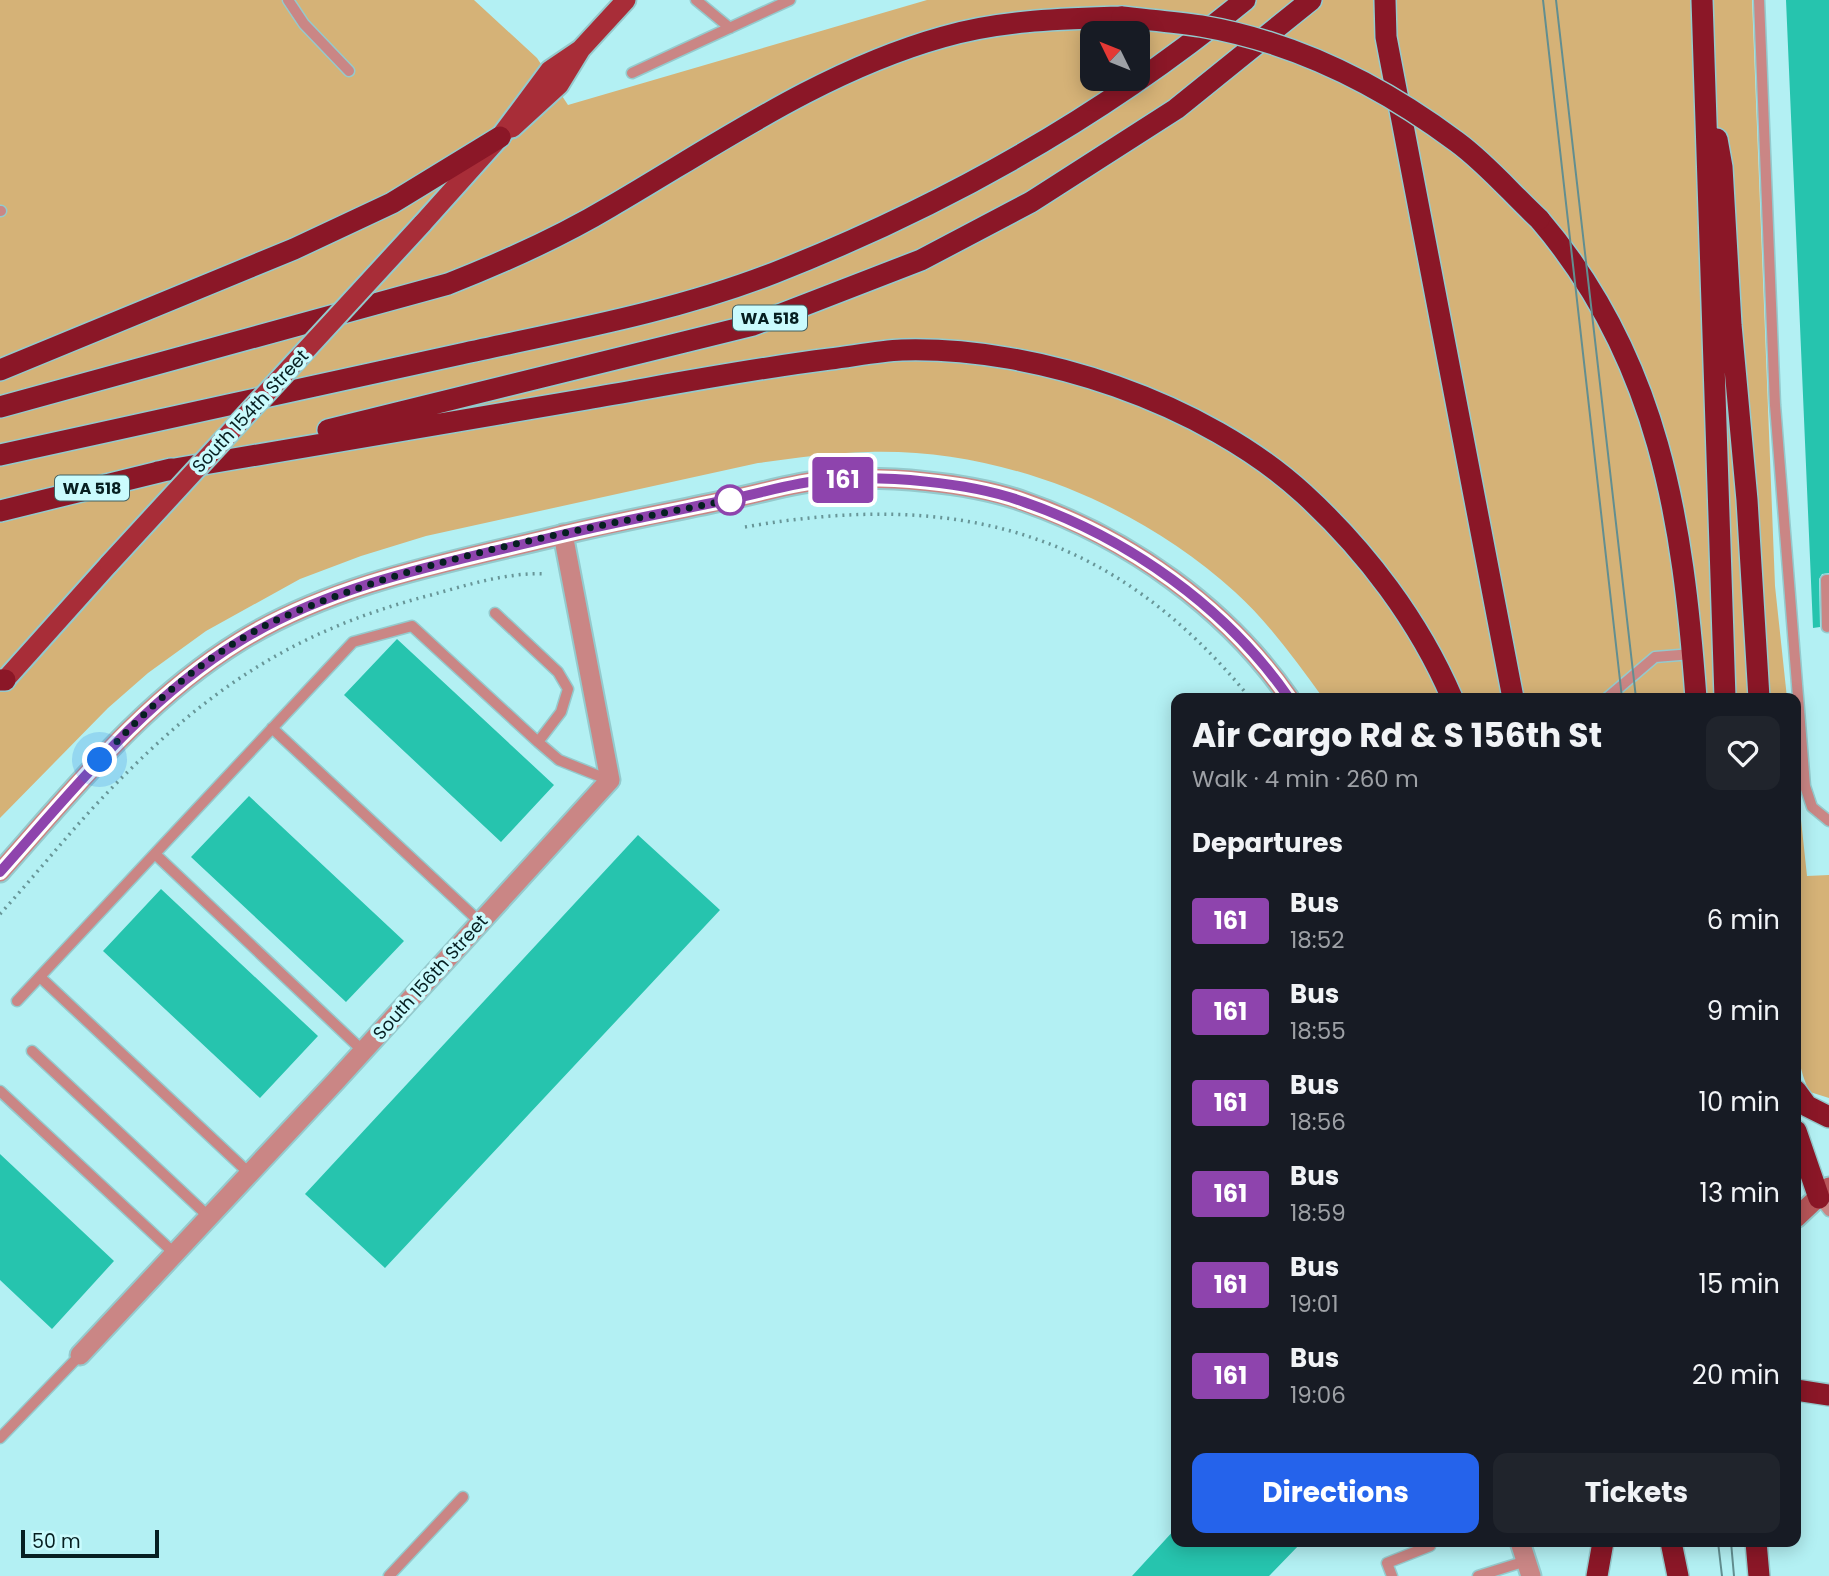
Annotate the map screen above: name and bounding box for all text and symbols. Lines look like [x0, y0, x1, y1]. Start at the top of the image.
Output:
north arrow [1080, 21, 1150, 91]
map controls [1080, 21, 1150, 91]
road number: WA 518 [733, 306, 807, 330]
street label: South 154th Street [186, 344, 314, 478]
line badge: 161 [803, 457, 883, 503]
text: 161 [826, 463, 860, 496]
road number: WA 518 [55, 475, 129, 500]
unlabelled marker [715, 485, 745, 515]
text: Air Cargo Rd & S 156th St [1192, 712, 1602, 759]
button: heart [1706, 716, 1780, 790]
your location [82, 742, 117, 777]
text: Walk · 4 min · 260 m [1192, 763, 1419, 795]
text: Departures [1192, 825, 1343, 861]
text: Bus [1290, 885, 1339, 921]
text: 6 min [1707, 902, 1780, 938]
text: 161 [1214, 904, 1247, 937]
street label: South 156th Street [367, 909, 493, 1045]
text: 18:52 [1290, 924, 1344, 956]
text: Bus [1290, 976, 1339, 1012]
text: 9 min [1707, 993, 1780, 1029]
text: 161 [1214, 995, 1247, 1028]
text: 18:55 [1290, 1015, 1346, 1047]
text: Bus [1290, 1067, 1339, 1103]
text: 10 min [1699, 1084, 1780, 1120]
text: 161 [1214, 1086, 1247, 1119]
text: 18:56 [1290, 1106, 1346, 1138]
text: Bus [1290, 1158, 1339, 1194]
text: 13 min [1700, 1175, 1780, 1211]
text: 161 [1214, 1177, 1247, 1210]
text: 18:59 [1290, 1197, 1346, 1229]
text: Bus [1290, 1249, 1339, 1285]
text: 15 min [1699, 1266, 1780, 1302]
text: 161 [1214, 1268, 1247, 1301]
text: 19:01 [1290, 1288, 1339, 1320]
text: Bus [1290, 1340, 1339, 1376]
text: 20 min [1692, 1357, 1780, 1393]
text: 161 [1214, 1359, 1247, 1392]
text: 19:06 [1290, 1379, 1346, 1411]
button: Directions [1192, 1453, 1479, 1533]
button: Tickets [1493, 1453, 1780, 1533]
scale bar [21, 1527, 159, 1559]
text: 50 m [32, 1528, 81, 1555]

